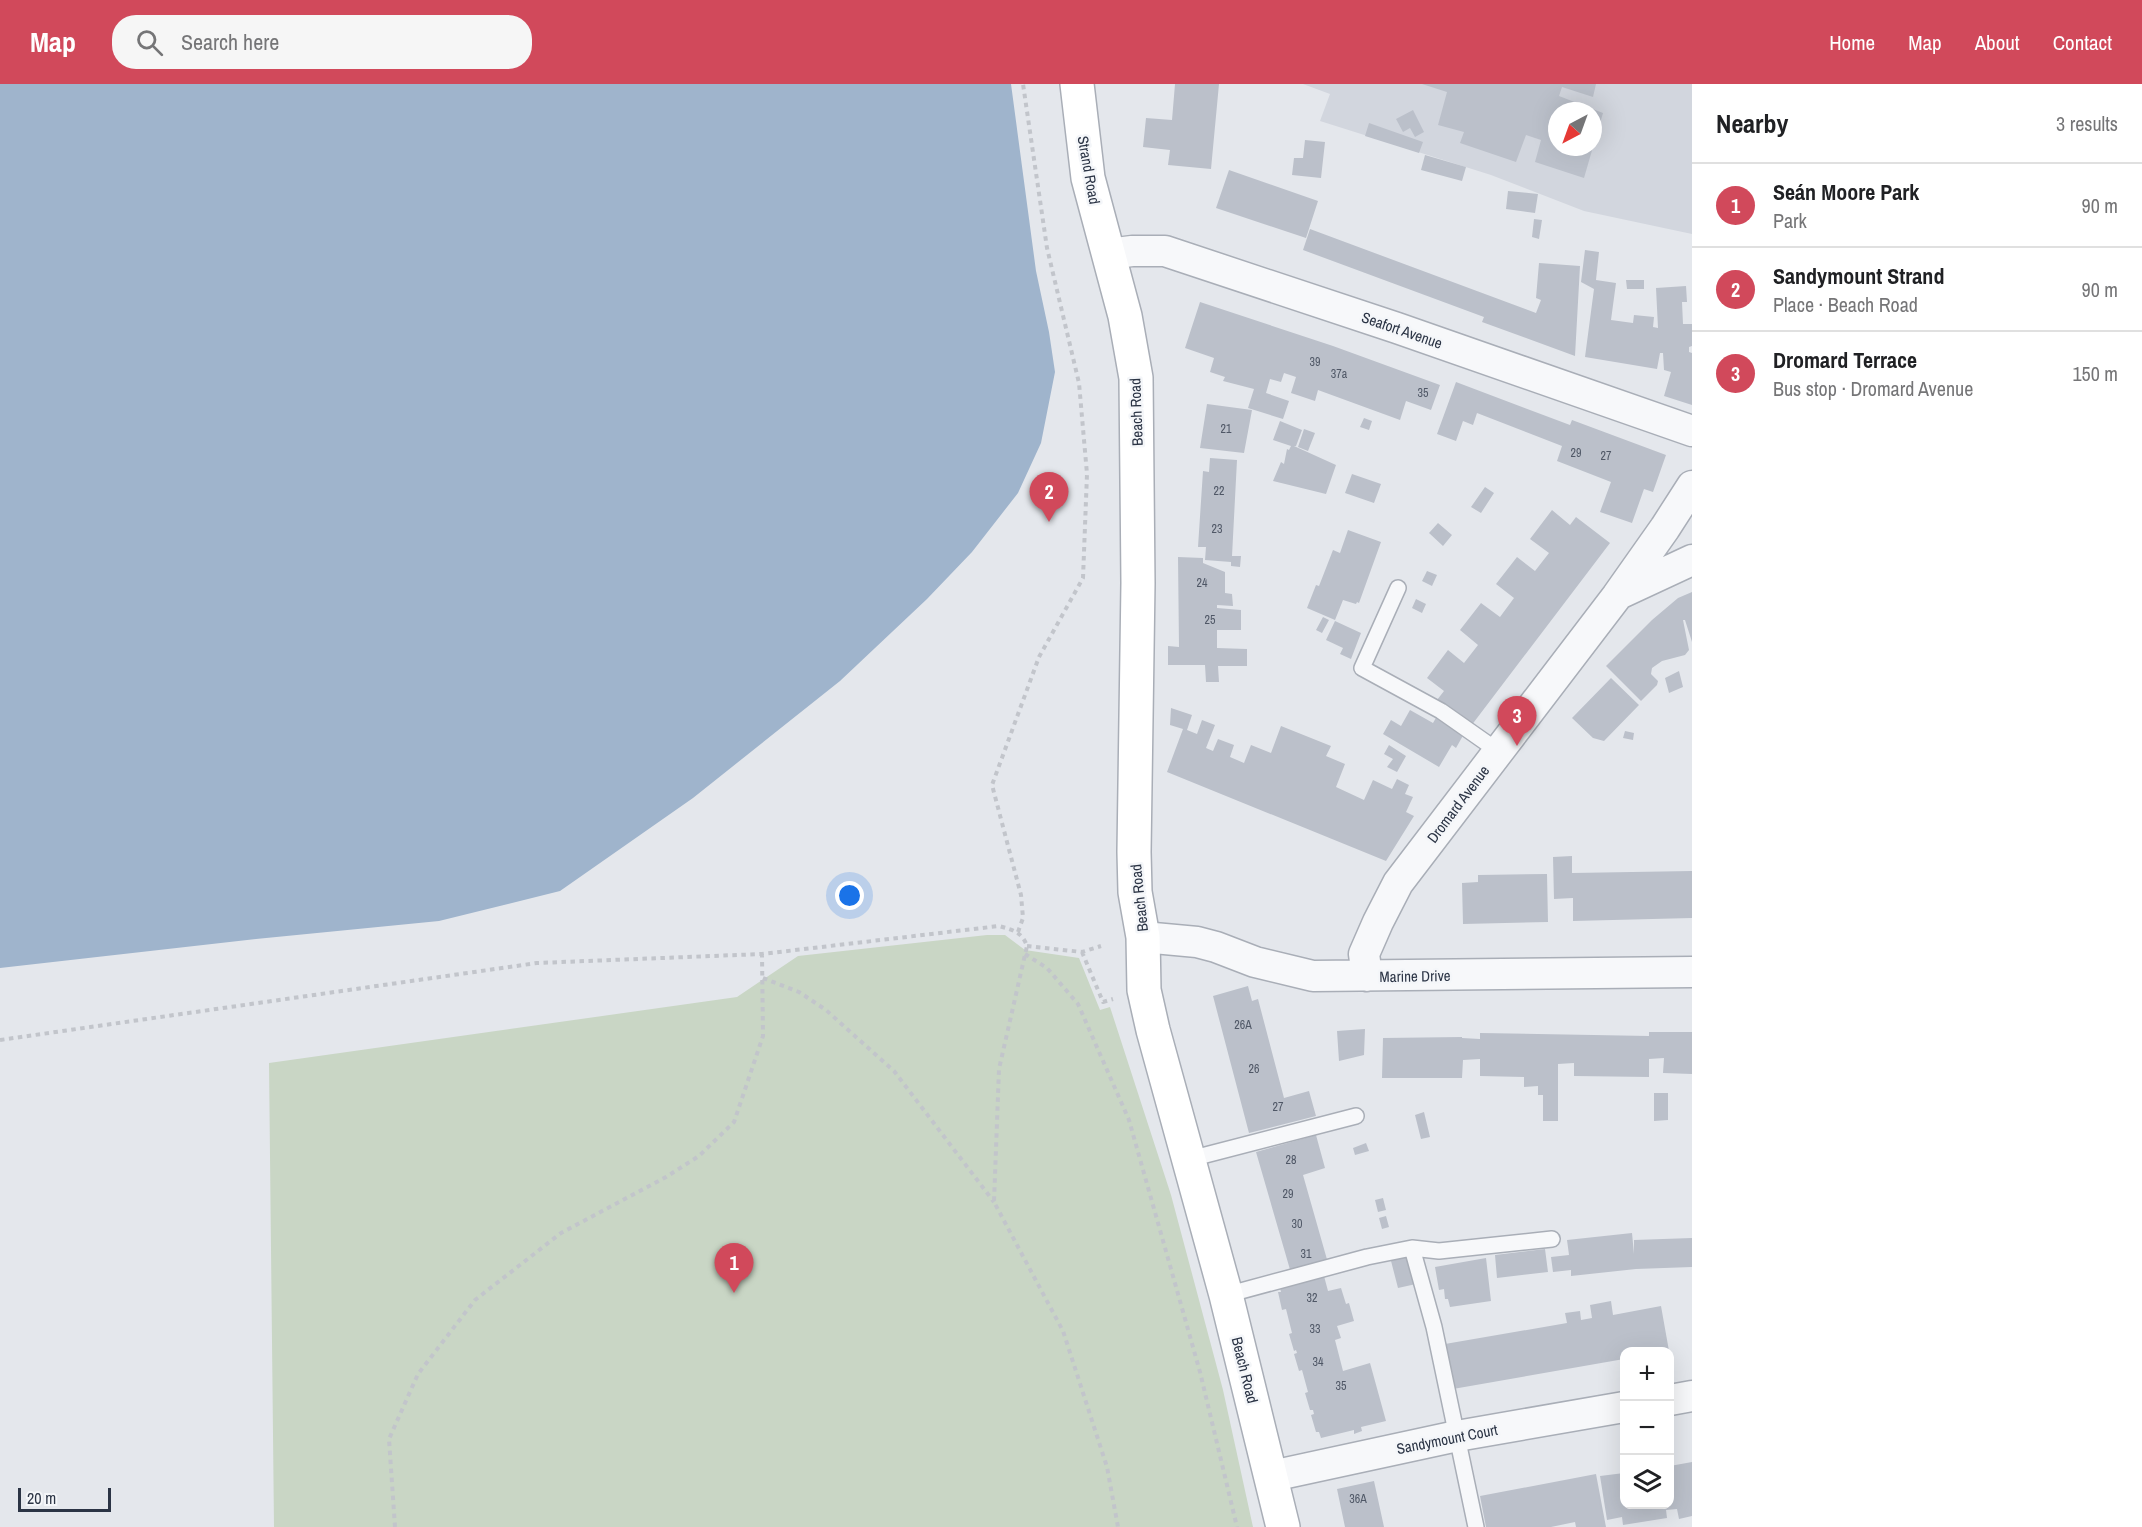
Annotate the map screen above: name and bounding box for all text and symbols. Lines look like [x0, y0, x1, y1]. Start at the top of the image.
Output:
search box [112, 15, 532, 69]
text: Map [30, 23, 76, 61]
icon: search [133, 26, 166, 59]
text: Search here [181, 27, 279, 57]
text: Home [1829, 28, 1875, 57]
text: Map [1908, 28, 1942, 57]
text: About [1975, 28, 2020, 57]
text: Contact [2053, 28, 2112, 57]
north arrow [1548, 102, 1602, 156]
text: Nearby [1716, 106, 1788, 141]
text: 3 results [2056, 110, 2118, 137]
street label: Strand Road [1073, 134, 1105, 206]
text: Seán Moore Park [1773, 177, 1919, 207]
text: 1 [1731, 192, 1740, 219]
text: 90 m [2082, 192, 2118, 219]
text: Park [1773, 207, 1807, 234]
text: Sandymount Strand [1773, 261, 1944, 291]
text: 2 [1731, 276, 1740, 303]
text: 90 m [2082, 276, 2118, 303]
text: Place · Beach Road [1773, 291, 1918, 318]
street label: Seafort Avenue [1359, 306, 1445, 354]
text: Dromard Terrace [1773, 345, 1917, 375]
house number: 39 [1310, 354, 1320, 370]
text: 3 [1731, 360, 1740, 387]
text: 150 m [2072, 360, 2118, 387]
house number: 37a [1331, 366, 1348, 382]
text: Bus stop · Dromard Avenue [1773, 375, 1973, 402]
street label: Beach Road [1124, 378, 1148, 446]
house number: 35 [1418, 385, 1429, 401]
house number: 21 [1221, 421, 1232, 437]
house number: 29 [1571, 445, 1581, 461]
house number: 27 [1601, 448, 1612, 464]
pin: 2 [1030, 472, 1068, 522]
house number: 22 [1214, 483, 1224, 499]
house number: 23 [1212, 521, 1222, 537]
house number: 24 [1197, 575, 1208, 591]
house number: 25 [1205, 612, 1216, 628]
pin: 3 [1498, 696, 1537, 746]
street label: Dromard Avenue [1422, 761, 1494, 847]
street label: Beach Road [1125, 863, 1153, 933]
your location [835, 881, 864, 910]
street label: Marine Drive [1379, 965, 1451, 987]
house number: 26A [1234, 1017, 1252, 1033]
house number: 26 [1249, 1061, 1259, 1077]
house number: 27 [1273, 1099, 1284, 1115]
house number: 28 [1286, 1152, 1296, 1168]
house number: 29 [1283, 1186, 1293, 1202]
house number: 30 [1292, 1216, 1302, 1232]
pin: 1 [714, 1244, 754, 1293]
house number: 31 [1301, 1246, 1312, 1262]
house number: 32 [1307, 1290, 1317, 1306]
house number: 33 [1310, 1321, 1320, 1337]
street label: Beach Road [1227, 1335, 1263, 1405]
map controls [1620, 1347, 1674, 1509]
button: + [1620, 1347, 1674, 1401]
house number: 34 [1313, 1354, 1324, 1370]
house number: 35 [1336, 1378, 1347, 1394]
button: − [1620, 1401, 1674, 1455]
street label: Sandymount Court [1395, 1419, 1500, 1459]
button: layers [1620, 1455, 1674, 1509]
scale bar [18, 1485, 111, 1512]
text: 20 m [27, 1487, 56, 1509]
house number: 36A [1349, 1491, 1367, 1507]

